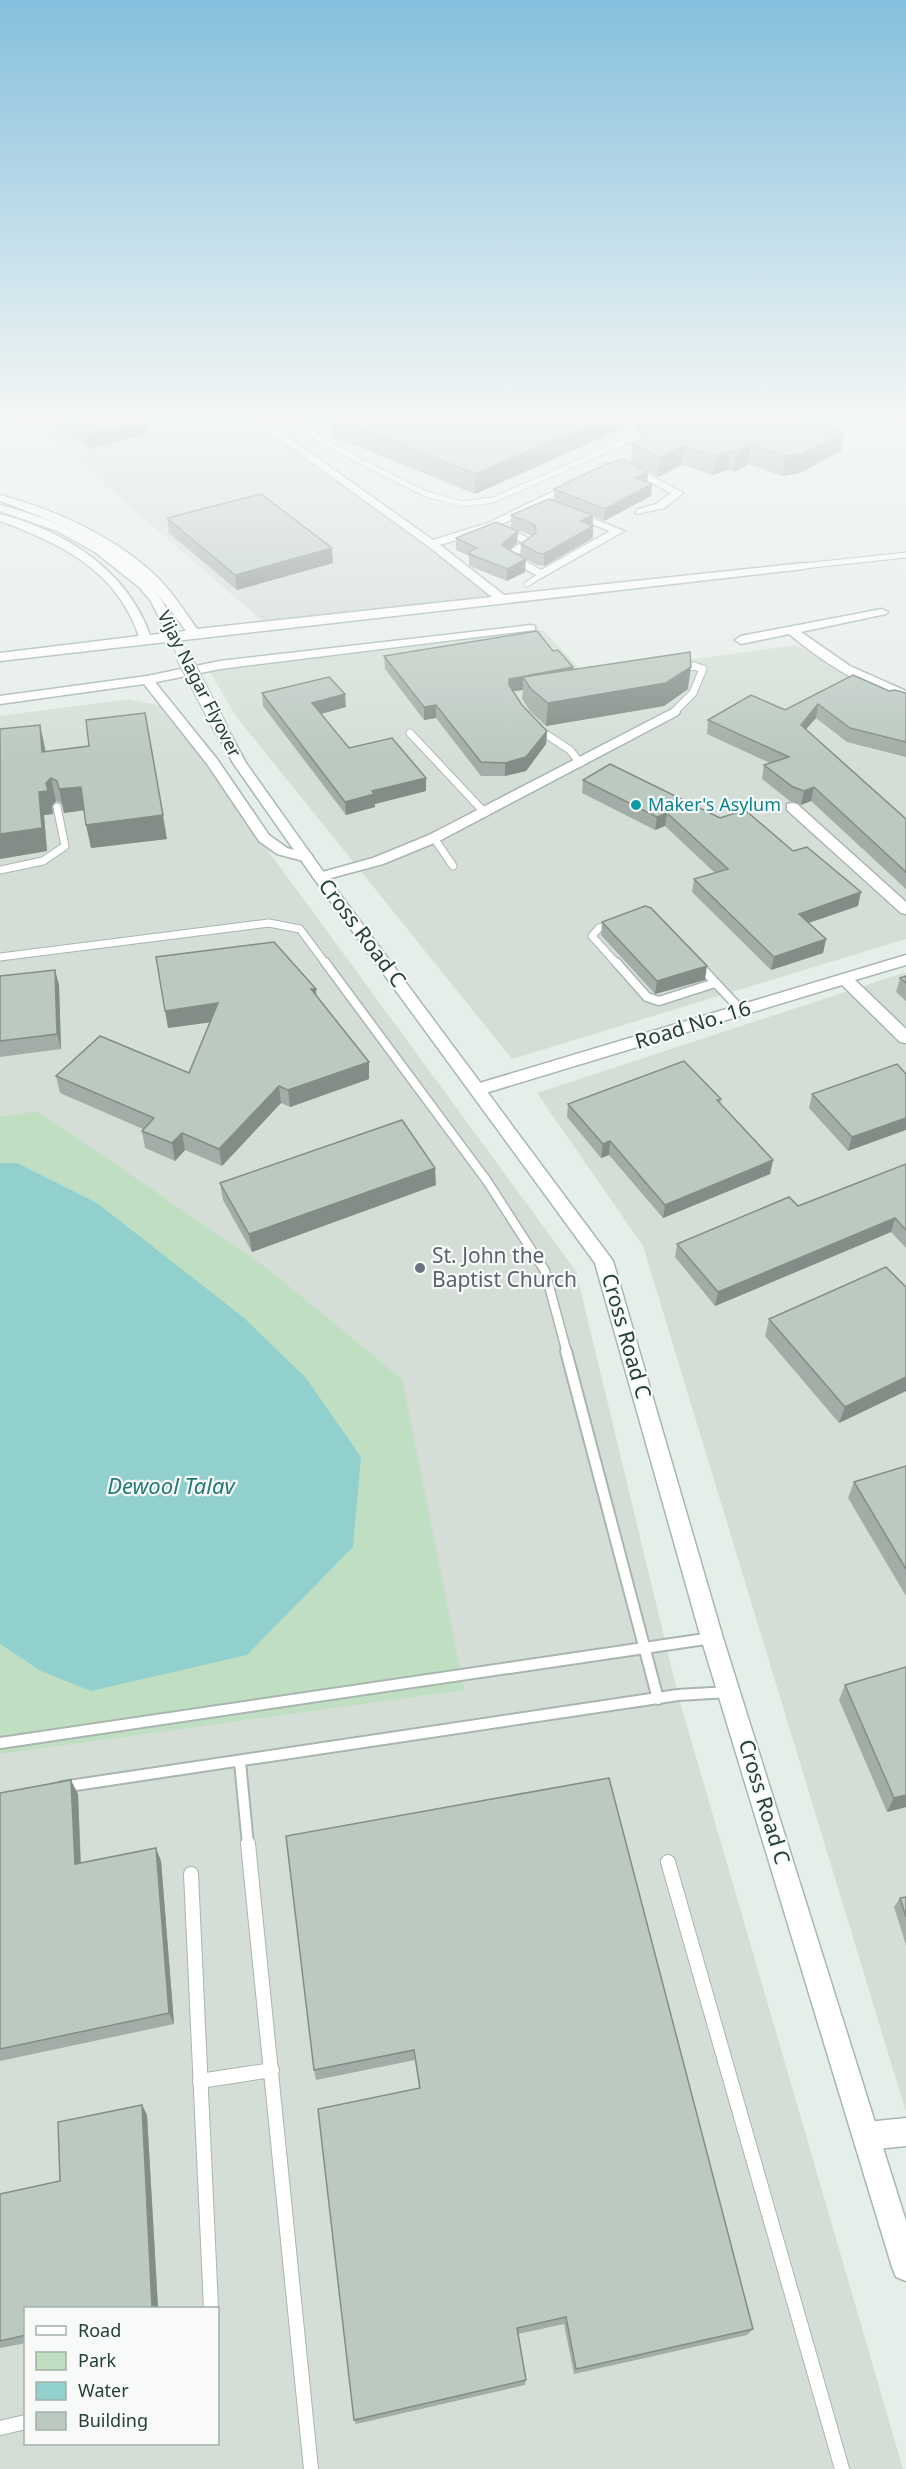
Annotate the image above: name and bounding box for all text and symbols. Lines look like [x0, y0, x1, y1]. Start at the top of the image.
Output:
street label: Vijay Nagar Flyover [153, 606, 248, 761]
place label: Maker's Asylum [648, 792, 781, 816]
marker: Maker's Asylum [629, 798, 643, 812]
street label: Cross Road C [313, 872, 413, 992]
street label: Road No. 16 [631, 993, 754, 1055]
place label: St. John the Baptist Church [432, 1241, 577, 1293]
marker: St. John the Baptist Church [413, 1261, 427, 1275]
street label: Cross Road C [596, 1270, 658, 1402]
water label: Dewool Talav [107, 1470, 236, 1500]
street label: Cross Road C [733, 1736, 797, 1867]
legend [24, 2307, 219, 2445]
text: Road [78, 2318, 121, 2342]
text: Park [78, 2348, 116, 2372]
text: Water [78, 2378, 129, 2402]
text: Building [78, 2408, 148, 2432]

